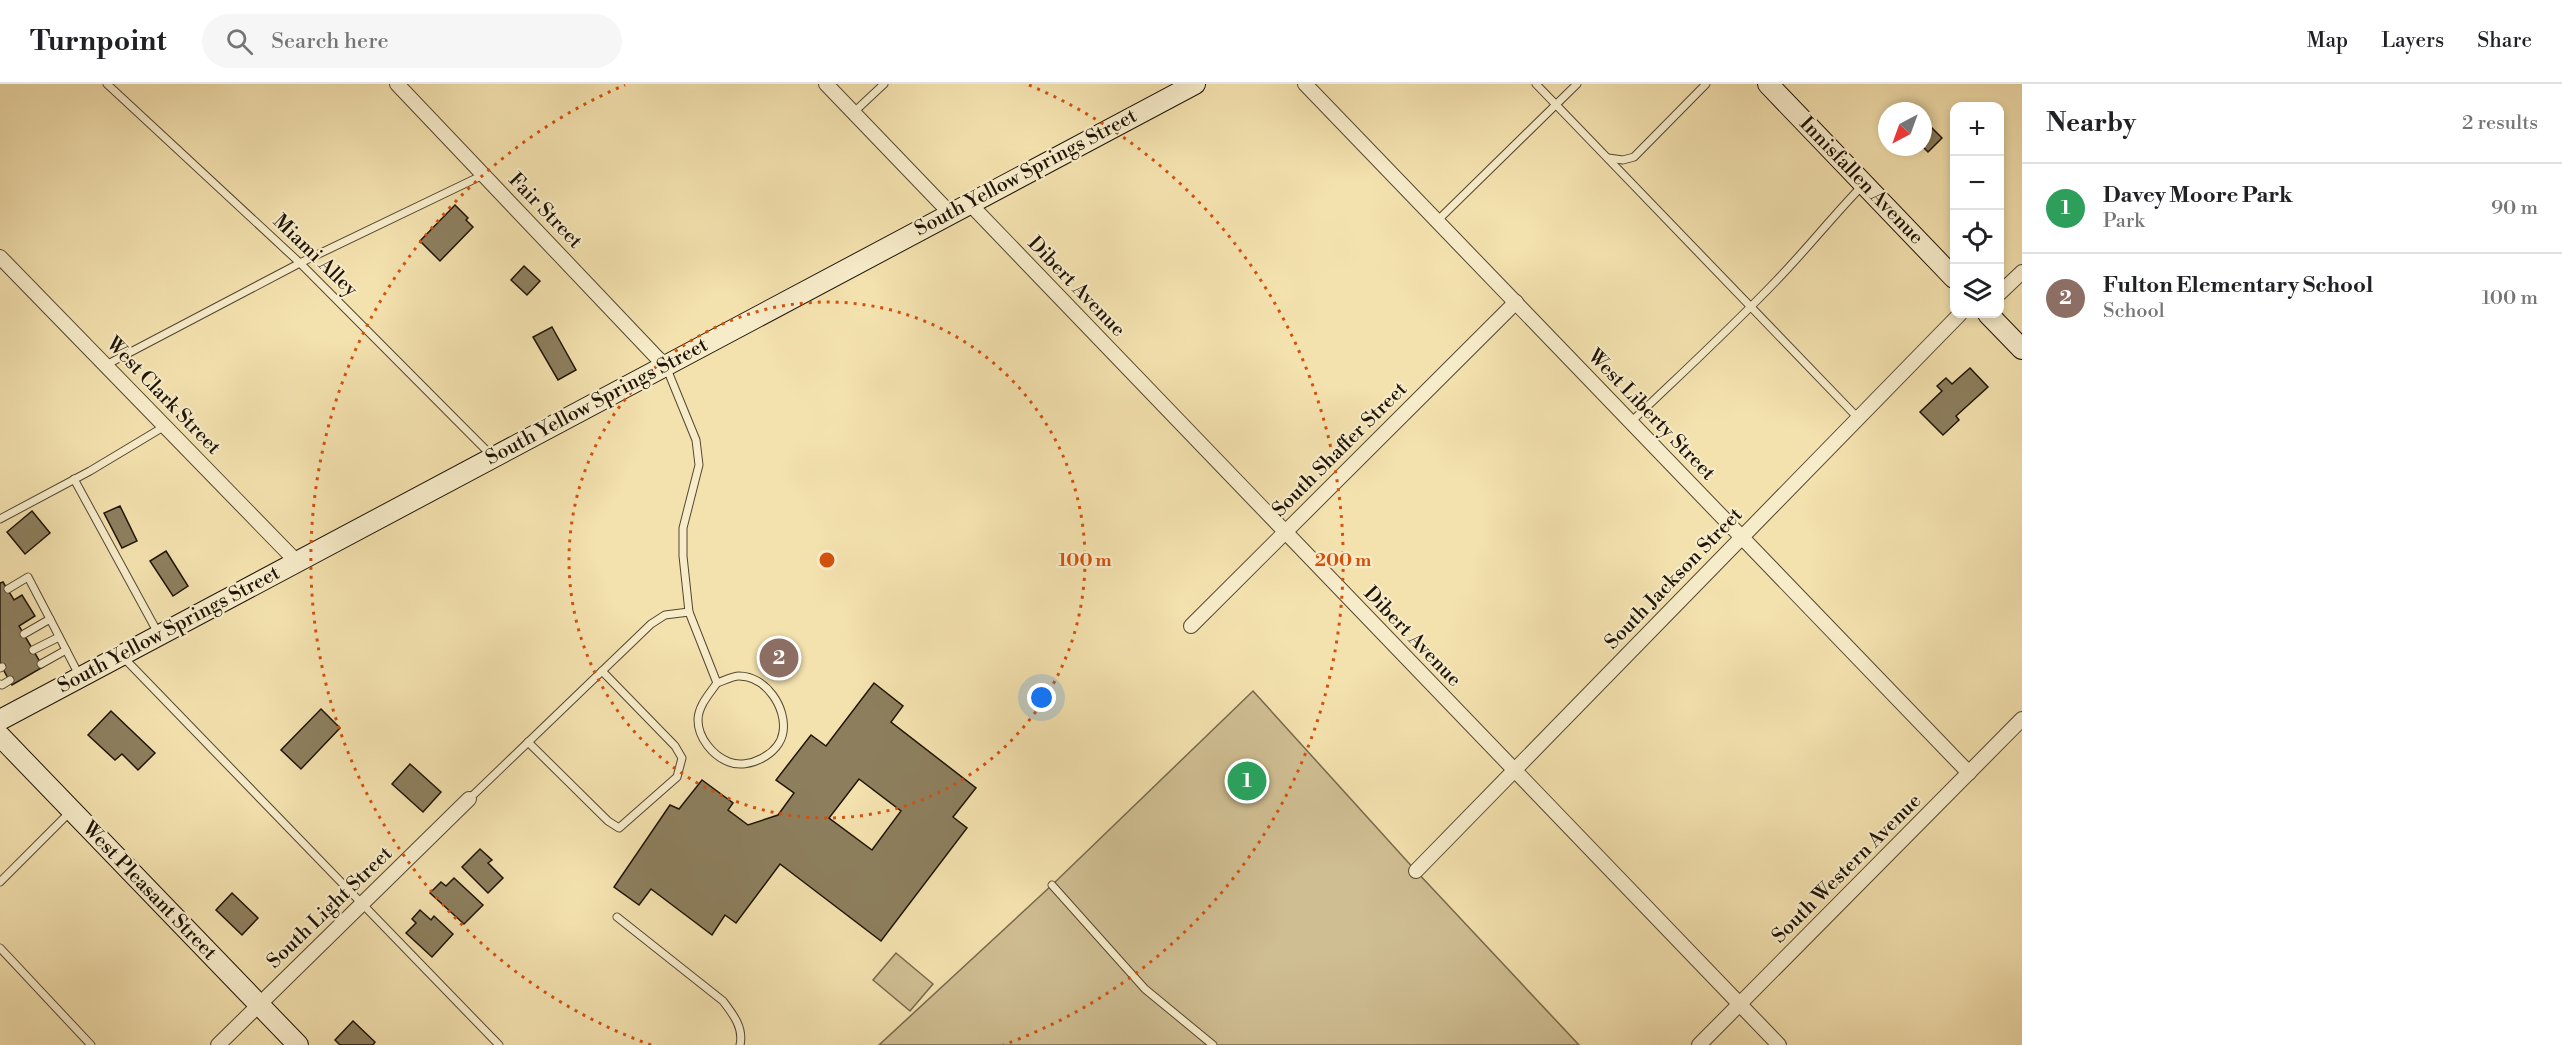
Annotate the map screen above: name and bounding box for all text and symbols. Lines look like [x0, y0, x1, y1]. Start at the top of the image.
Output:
search box [202, 14, 622, 68]
text: Turnpoint [30, 24, 166, 59]
icon: search [223, 25, 256, 58]
text: Search here [271, 28, 389, 55]
text: Map [2307, 28, 2348, 54]
text: Layers [2381, 28, 2444, 54]
text: Share [2477, 28, 2532, 54]
north arrow [1878, 102, 1932, 156]
map controls [1950, 102, 2004, 318]
button: + [1950, 102, 2004, 156]
street label: South Yellow Springs Street [911, 104, 1141, 242]
text: Nearby [2046, 107, 2136, 139]
text: 2 results [2462, 111, 2538, 136]
street label: Innisfallen Avenue [1794, 112, 1928, 250]
button: − [1950, 156, 2004, 210]
street label: Fair Street [503, 168, 587, 254]
text: Davey Moore Park [2103, 182, 2293, 209]
text: 1 [2061, 196, 2070, 221]
text: 90 m [2491, 196, 2538, 221]
text: Park [2103, 209, 2145, 234]
street label: Miami Alley [267, 210, 363, 303]
button: locate [1950, 210, 2004, 264]
street label: Dibert Avenue [1022, 232, 1130, 342]
button: layers [1950, 264, 2004, 318]
text: Fulton Elementary School [2103, 272, 2373, 299]
text: 2 [2059, 286, 2072, 311]
text: 100 m [2482, 286, 2538, 311]
text: School [2103, 299, 2165, 324]
street label: West Clark Street [100, 331, 226, 460]
street label: South Yellow Springs Street [482, 333, 712, 471]
street label: West Liberty Street [1581, 343, 1720, 486]
street label: South Shaffer Street [1267, 377, 1413, 523]
street label: South Jackson Street [1600, 503, 1748, 655]
text: 100 m [1058, 549, 1112, 572]
text: 200 m [1315, 549, 1372, 572]
centre of rings [817, 550, 837, 570]
street label: South Yellow Springs Street [54, 561, 284, 699]
street label: Dibert Avenue [1358, 582, 1466, 692]
pin: 2 [760, 636, 798, 680]
your location [1027, 683, 1056, 712]
pin: 1 [1228, 758, 1266, 804]
street label: South Western Avenue [1767, 789, 1927, 949]
street label: West Pleasant Street [76, 816, 222, 966]
street label: South Light Street [262, 842, 398, 974]

